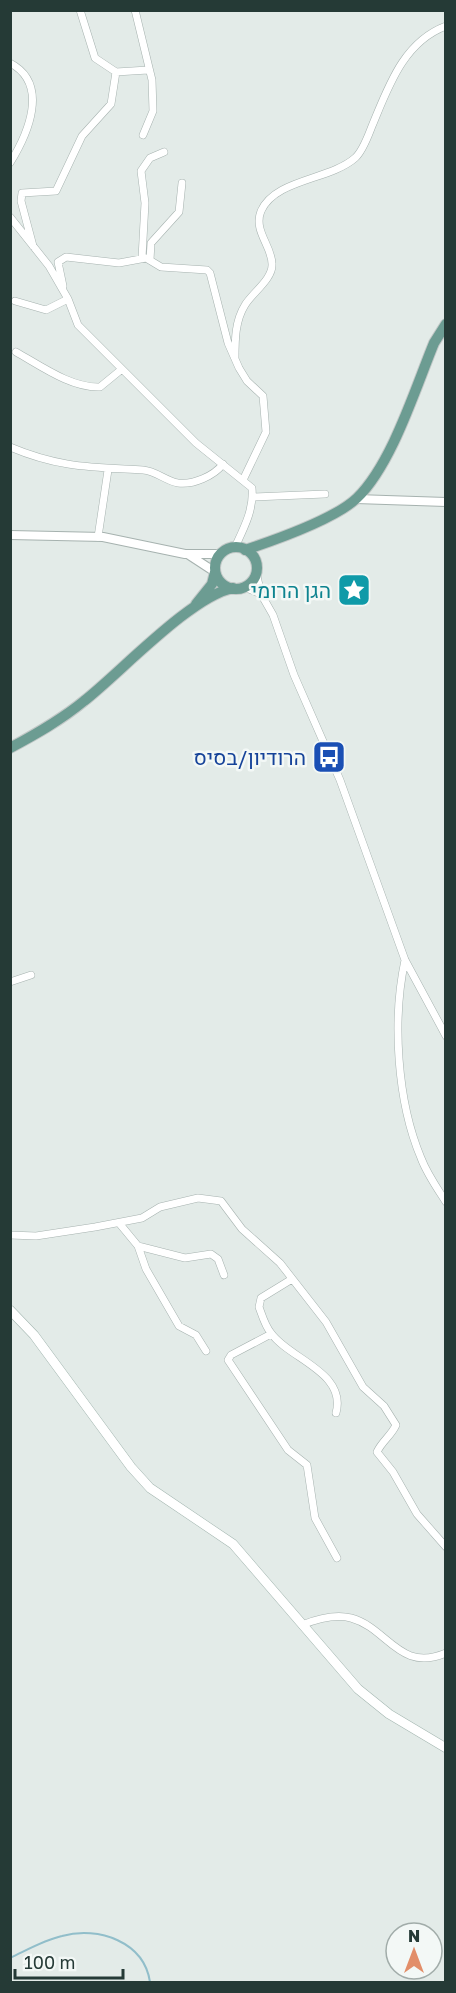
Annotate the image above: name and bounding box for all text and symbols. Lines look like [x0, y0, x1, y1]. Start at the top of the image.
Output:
place icon: הגן הרומי [336, 572, 372, 608]
place label: הגן הרומי [251, 577, 331, 603]
bus stop icon: הרודיון/בסיס [311, 739, 347, 775]
place label: הרודיון/בסיס [193, 744, 306, 770]
north arrow [384, 1921, 444, 1981]
text: N [408, 1926, 420, 1946]
scale bar [15, 1942, 123, 1980]
text: 100 m [24, 1951, 75, 1973]

